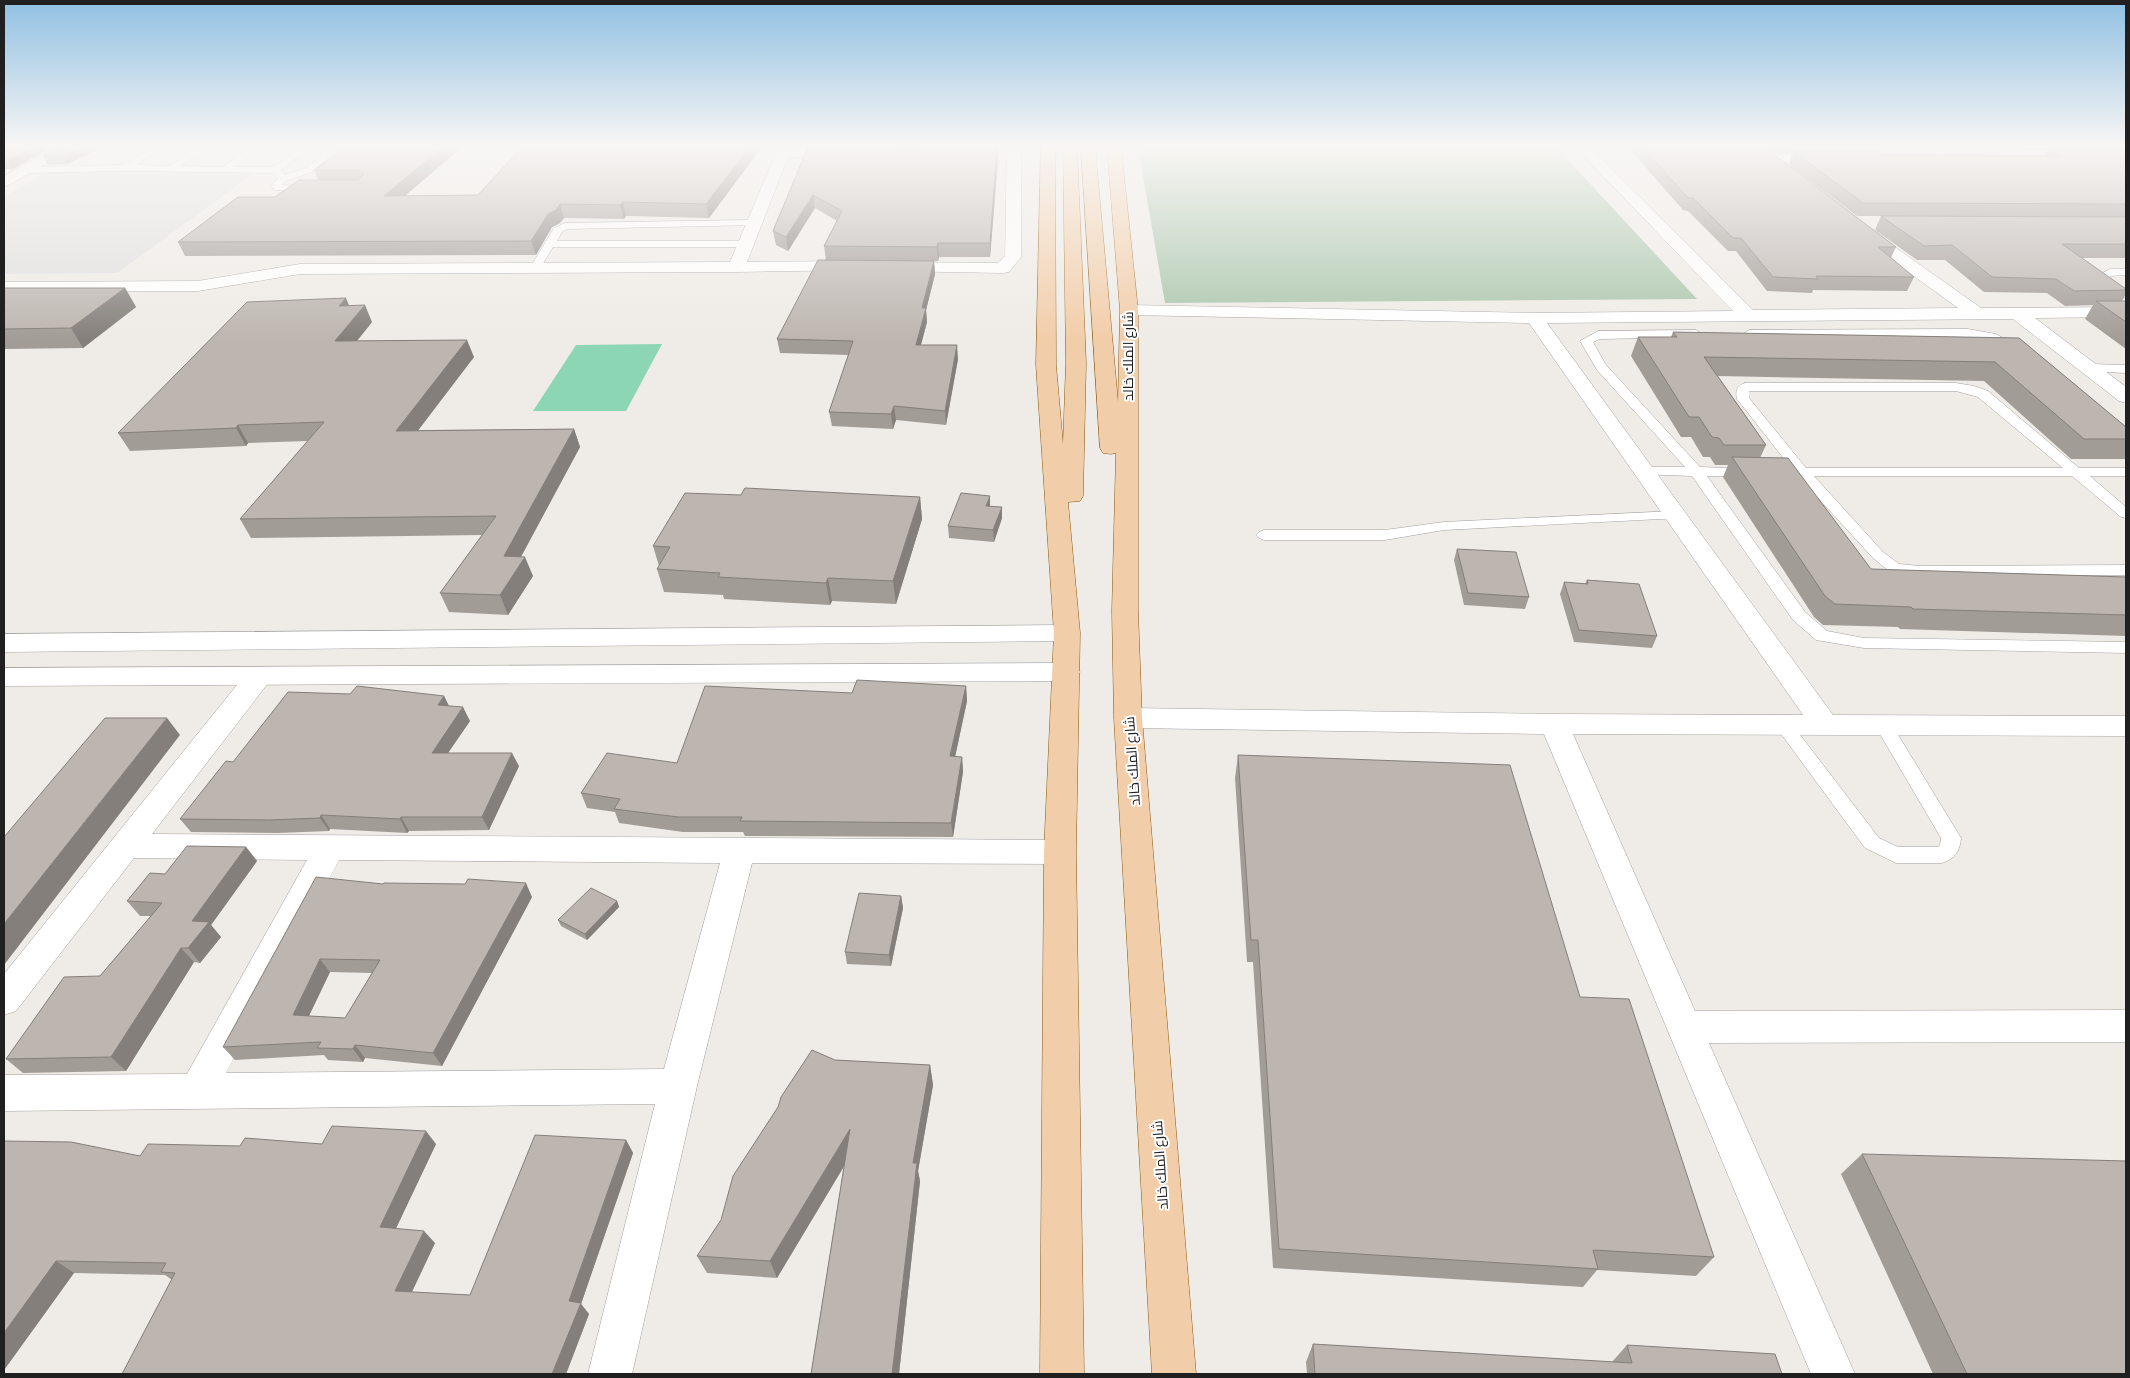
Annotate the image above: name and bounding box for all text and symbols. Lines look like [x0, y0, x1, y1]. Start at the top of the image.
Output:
street label: شارع الملك خالد [1120, 311, 1137, 401]
street label: شارع الملك خالد [1121, 716, 1144, 806]
street label: شارع الملك خالد [1149, 1120, 1172, 1210]

